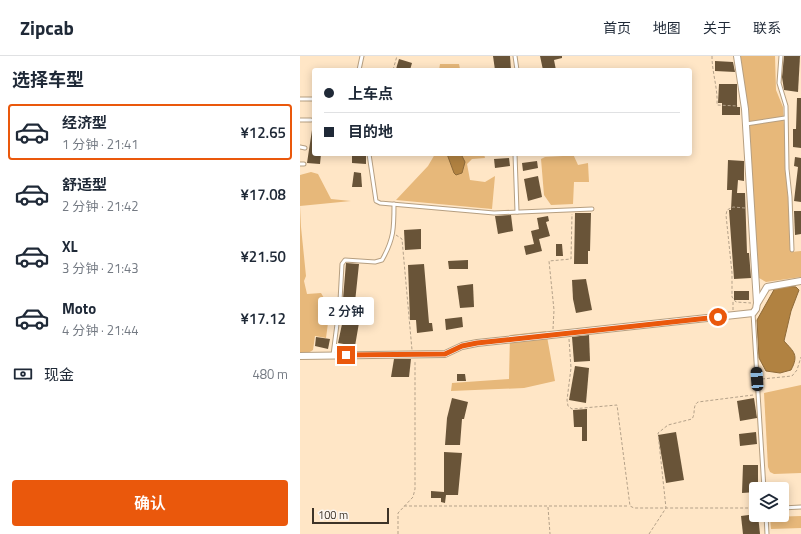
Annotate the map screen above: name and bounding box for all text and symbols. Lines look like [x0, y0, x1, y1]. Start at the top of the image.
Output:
text: Zipcab [20, 13, 74, 42]
text: 首页 [603, 17, 631, 38]
text: 地图 [653, 17, 681, 38]
text: 关于 [703, 17, 731, 38]
text: 联系 [753, 17, 781, 38]
text: 选择车型 [12, 66, 84, 93]
text: 上车点 [348, 82, 393, 105]
text: 经济型 [62, 111, 107, 134]
icon: car [14, 114, 50, 150]
text: 目的地 [348, 120, 393, 143]
text: ¥12.65 [240, 121, 286, 144]
text: 1 分钟 · 21:41 [62, 134, 139, 154]
text: 舒适型 [62, 173, 107, 196]
icon: car [14, 176, 50, 212]
text: ¥17.08 [240, 183, 286, 206]
text: 2 分钟 · 21:42 [62, 196, 139, 216]
text: XL [62, 235, 78, 258]
icon: car [14, 238, 50, 274]
text: ¥21.50 [240, 245, 286, 268]
text: 3 分钟 · 21:43 [62, 258, 139, 278]
text: Moto [62, 297, 96, 320]
callout: 2 分钟 [318, 297, 374, 325]
icon: car [14, 300, 50, 336]
text: 2 分钟 [328, 301, 364, 321]
text: ¥17.12 [240, 307, 286, 330]
route start [709, 308, 727, 326]
text: 4 分钟 · 21:44 [62, 320, 139, 340]
route end [337, 346, 355, 364]
icon: cash [12, 363, 34, 385]
text: 现金 [44, 363, 74, 386]
text: 480 m [252, 364, 288, 384]
car [750, 367, 764, 391]
button: 确认 [12, 480, 288, 526]
map controls [749, 482, 789, 522]
button: layers [749, 482, 789, 522]
scale bar [312, 506, 389, 525]
text: 100 m [318, 507, 348, 523]

